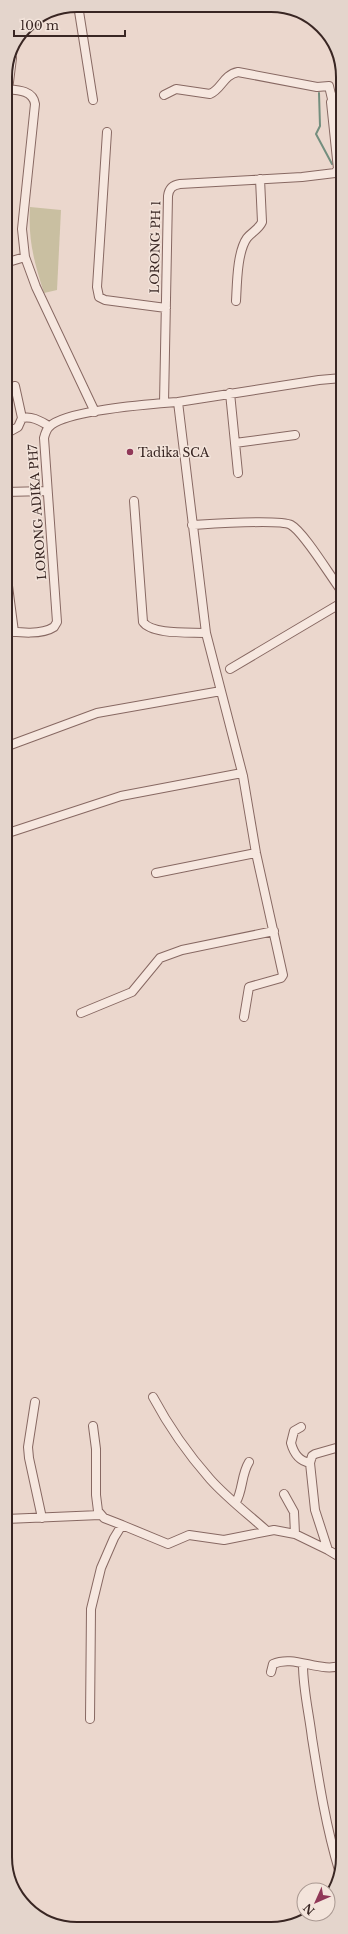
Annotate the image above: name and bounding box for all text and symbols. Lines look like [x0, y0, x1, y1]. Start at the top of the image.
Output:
scale bar [14, 12, 125, 38]
text: 100 m [20, 18, 59, 33]
street label: LORONG PH 1 [147, 201, 163, 293]
street label: LORONG ADIKA PH7 [25, 443, 49, 580]
place label: Tadika SCA [138, 445, 210, 460]
marker: Tadika SCA [125, 447, 135, 457]
north arrow [296, 1882, 336, 1922]
text: N [300, 1900, 318, 1918]

